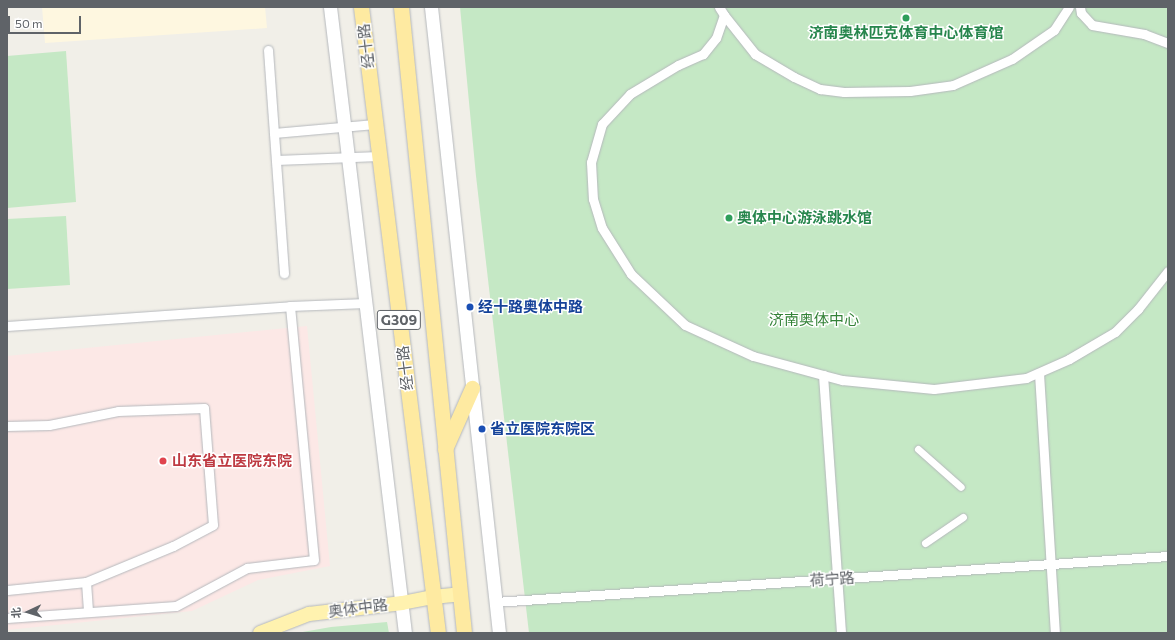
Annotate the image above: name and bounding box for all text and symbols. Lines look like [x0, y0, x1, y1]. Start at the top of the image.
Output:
scale bar [10, 8, 83, 34]
marker: 济南奥林匹克体育中心体育馆 [901, 13, 911, 23]
text: 50 m [15, 16, 43, 30]
street label: 经十路 [354, 23, 378, 69]
place label: 济南奥林匹克体育中心体育馆 [809, 24, 1003, 42]
place label: 奥体中心游泳跳水馆 [737, 209, 872, 227]
marker: 奥体中心游泳跳水馆 [724, 213, 734, 223]
place label: 经十路奥体中路 [478, 298, 583, 316]
marker: 经十路奥体中路 [465, 302, 475, 312]
road number: G309 [376, 308, 422, 332]
park label: 济南奥体中心 [769, 311, 859, 329]
street label: 经十路 [393, 345, 417, 391]
place label: 省立医院东院区 [490, 420, 595, 438]
marker: 省立医院东院区 [477, 424, 487, 434]
place label: 山东省立医院东院 [172, 452, 292, 470]
marker: 山东省立医院东院 [157, 455, 169, 467]
street label: 荷宁路 [809, 568, 855, 590]
north arrow [8, 592, 48, 632]
street label: 奥体中路 [327, 595, 389, 621]
text: 北 [9, 607, 22, 619]

